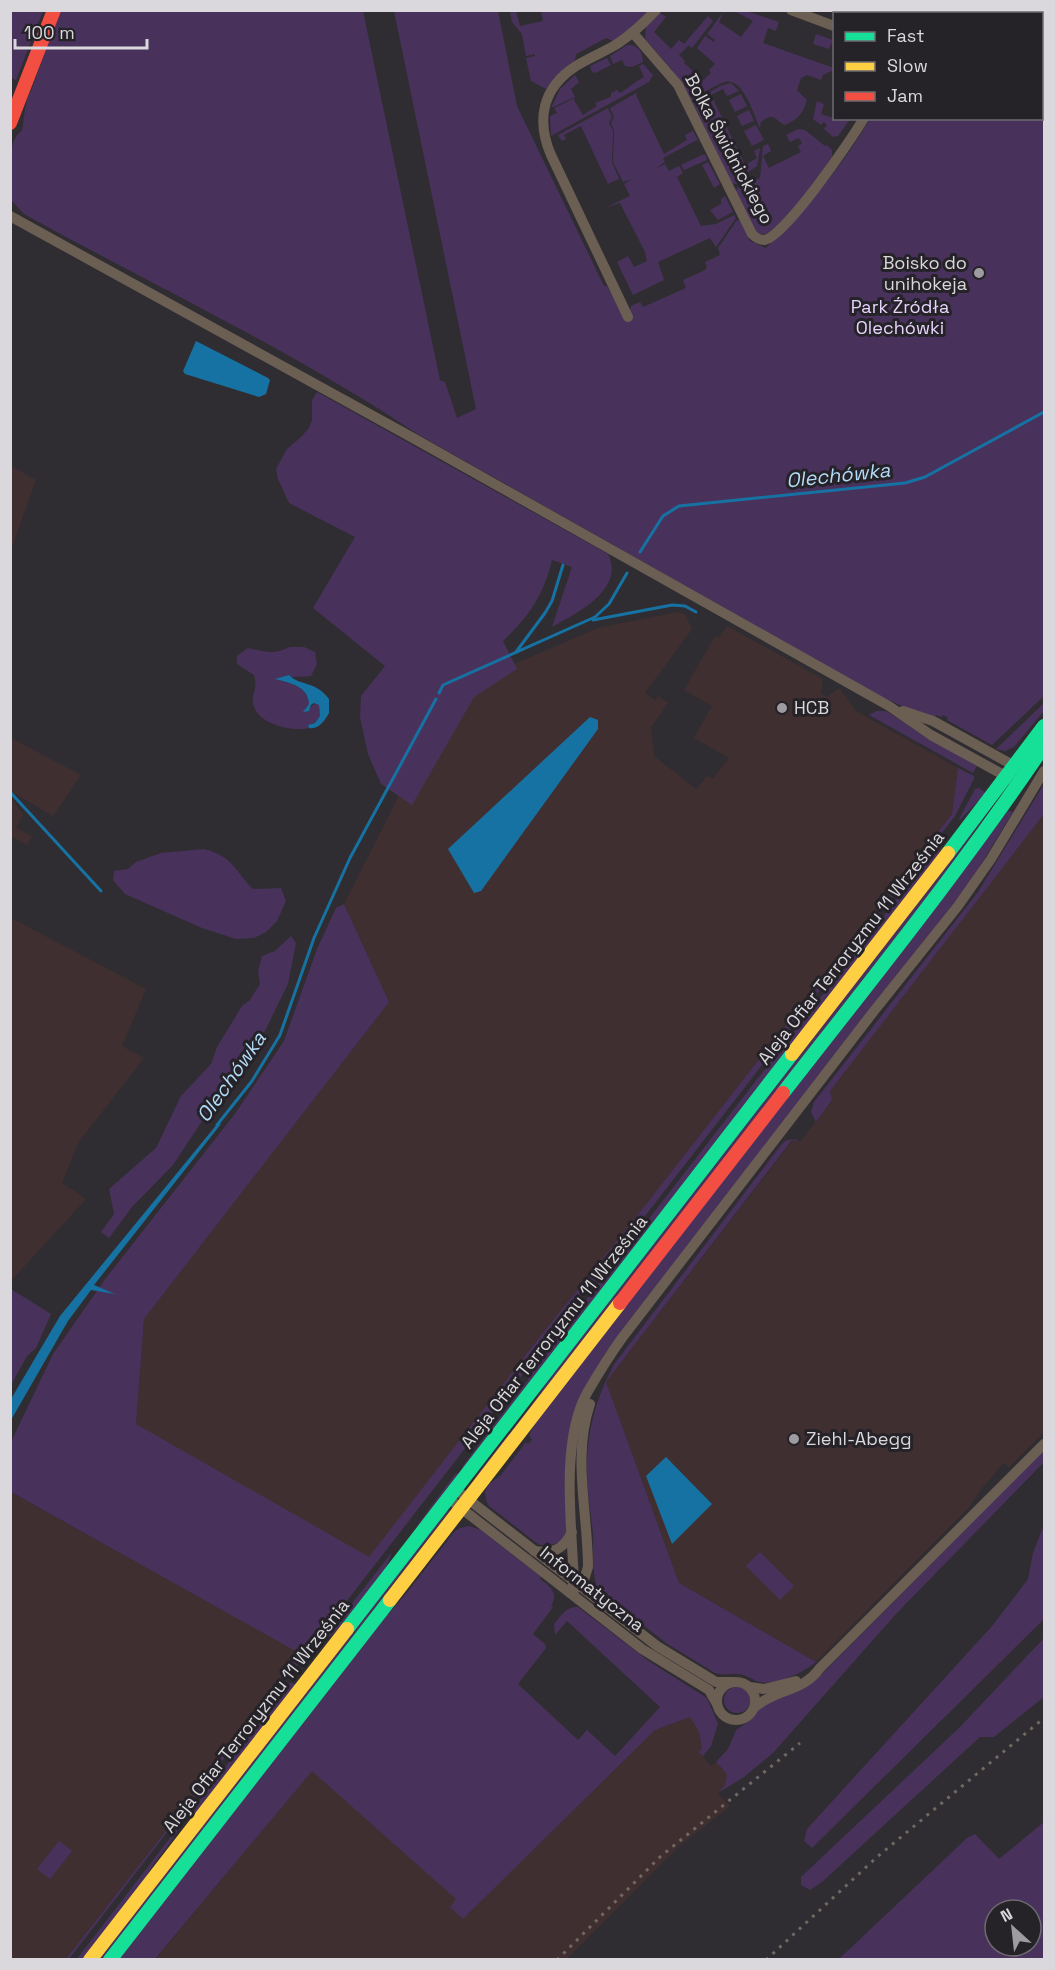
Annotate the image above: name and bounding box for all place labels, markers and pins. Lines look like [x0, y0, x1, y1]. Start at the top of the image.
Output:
place label: Boisko do unihokeja [882, 251, 967, 295]
marker: Boisko do unihokeja [972, 266, 986, 280]
place label: HCB [794, 696, 829, 719]
marker: HCB [775, 701, 789, 715]
place label: Ziehl-Abegg [806, 1427, 912, 1450]
marker: Ziehl-Abegg [787, 1432, 801, 1446]

